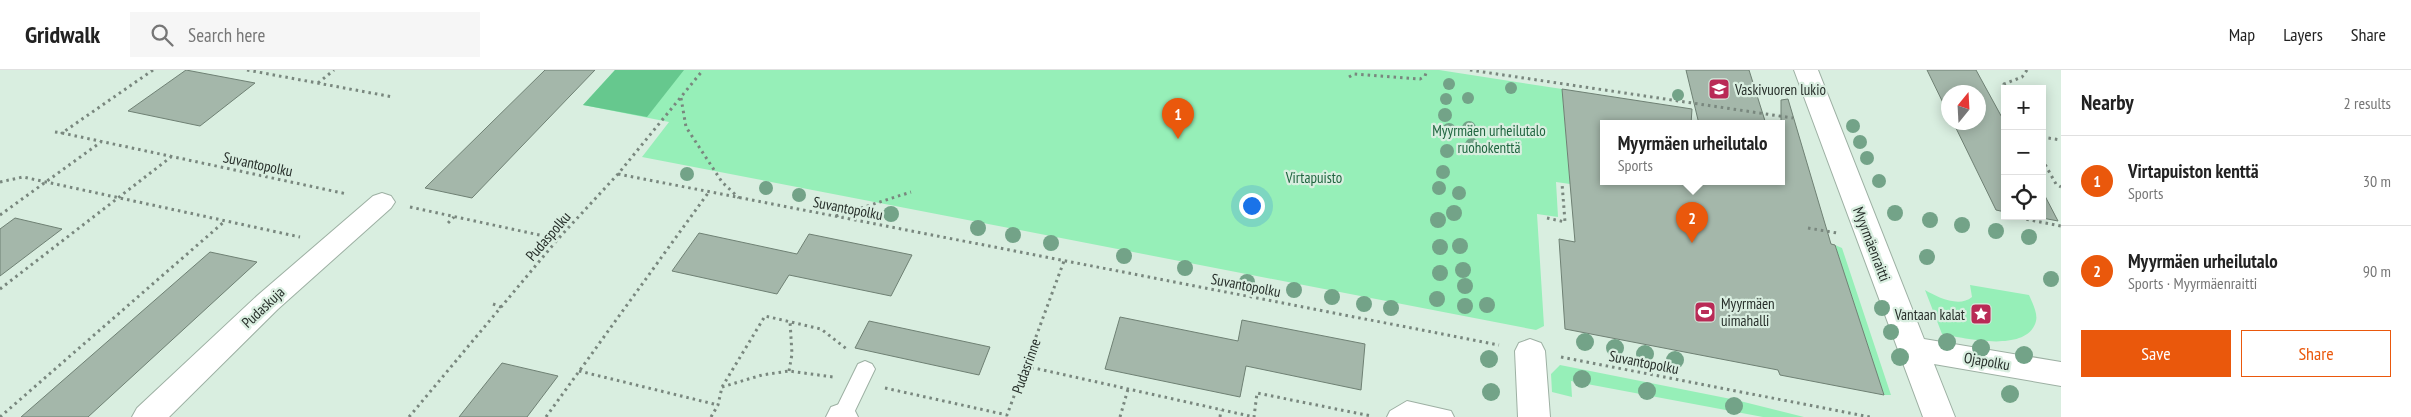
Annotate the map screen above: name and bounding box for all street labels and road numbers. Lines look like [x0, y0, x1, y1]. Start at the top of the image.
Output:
street label: Suvantopolku [221, 147, 295, 181]
street label: Suvantopolku [812, 192, 884, 224]
street label: Myyrmäenraitti [1849, 204, 1895, 284]
street label: Pudaspolku [521, 207, 575, 265]
street label: Suvantopolku [1210, 269, 1282, 301]
street label: Pudaskuja [238, 282, 288, 332]
street label: Pudasrinne [1007, 336, 1045, 396]
street label: Suvantopolku [1608, 346, 1680, 378]
street label: Ojapolku [1963, 348, 2011, 374]

